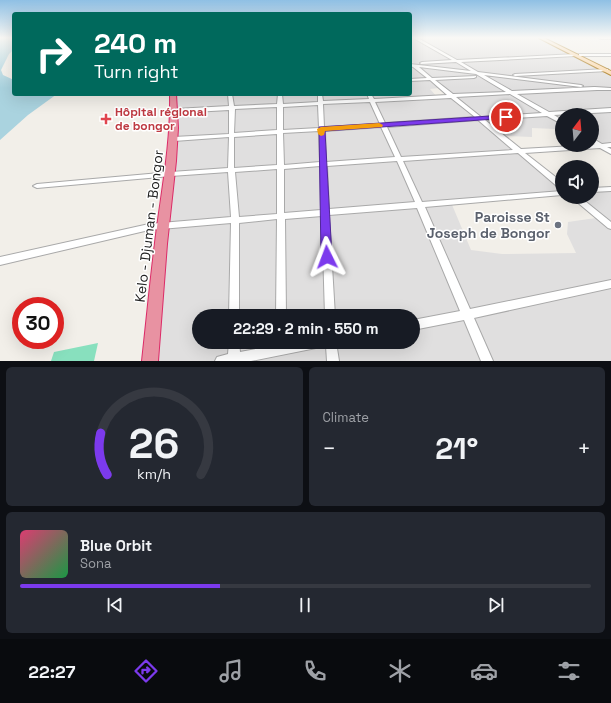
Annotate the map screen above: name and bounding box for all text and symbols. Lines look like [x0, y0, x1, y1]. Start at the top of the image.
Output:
text: 240 m [94, 25, 177, 61]
icon: right [28, 28, 80, 80]
text: Turn right [94, 60, 178, 83]
pin [489, 100, 523, 134]
place label: Hôpital régional de bongor [115, 104, 207, 134]
icon: arrive [495, 106, 517, 128]
north arrow [555, 108, 599, 152]
map controls [555, 108, 599, 204]
marker: Hôpital régional de bongor [100, 113, 112, 125]
street label: Kelo - Djuman - Bongor [131, 149, 167, 303]
button: sound [555, 160, 599, 204]
place label: Paroisse St Joseph de Bongor [427, 208, 550, 242]
marker: Paroisse St Joseph de Bongor [553, 220, 563, 230]
position arrow [306, 236, 348, 278]
speed limit sign: 30 [12, 297, 64, 349]
text: 22:29 · 2 min · 550 m [233, 319, 379, 338]
text: Climate [323, 409, 369, 426]
text: 26 [129, 416, 179, 469]
text: 21° [435, 429, 478, 468]
text: − [323, 434, 336, 462]
text: + [577, 434, 591, 462]
text: km/h [137, 464, 171, 482]
text: Blue Orbit [80, 536, 152, 555]
text: Sona [80, 555, 111, 572]
icon: previous [104, 594, 126, 616]
icon: pause [294, 594, 316, 616]
icon: next [485, 594, 507, 616]
icon: directions [132, 657, 160, 685]
icon: music [217, 657, 245, 685]
icon: phone [301, 657, 329, 685]
icon: climate [386, 657, 414, 685]
icon: car [470, 657, 498, 685]
icon: filters [555, 657, 583, 685]
text: 22:27 [28, 660, 76, 683]

